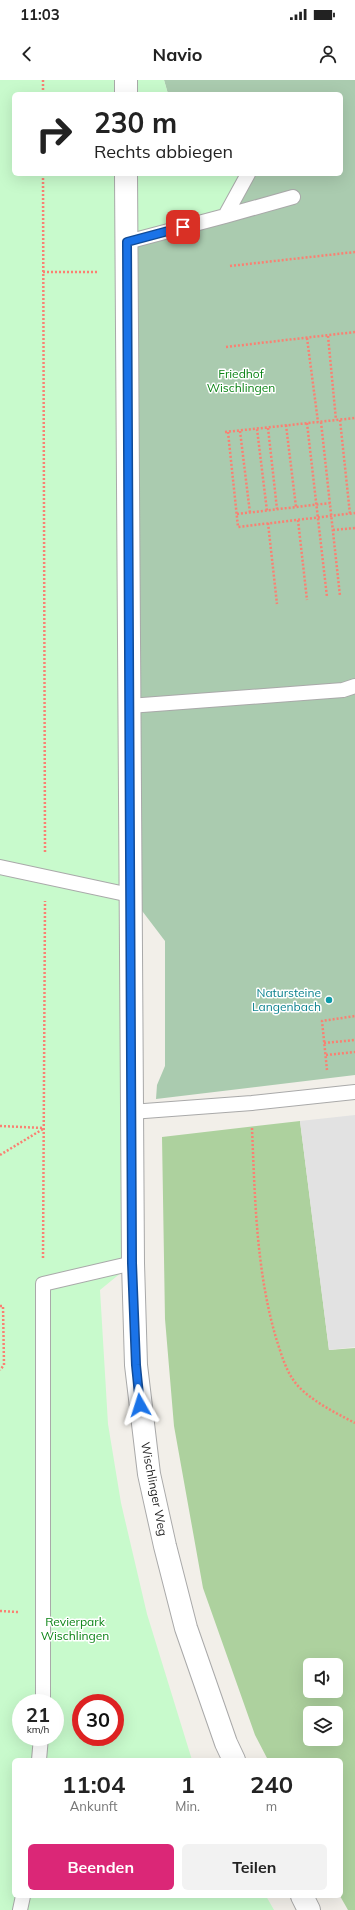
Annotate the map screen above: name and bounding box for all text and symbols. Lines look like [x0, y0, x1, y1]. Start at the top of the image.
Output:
text: 11:03 [20, 5, 60, 24]
icon: back [16, 43, 38, 65]
text: Navio [153, 43, 202, 66]
icon: person [317, 43, 339, 65]
text: 230 m [94, 105, 177, 140]
icon: right [28, 108, 80, 160]
text: Rechts abbiegen [94, 140, 233, 163]
pin [166, 210, 200, 244]
icon: arrive [172, 216, 194, 238]
park label: Friedhof Wischlingen [207, 366, 275, 395]
place label: Natursteine Langenbach [252, 985, 321, 1014]
marker: Natursteine Langenbach [324, 995, 334, 1005]
position arrow [119, 1384, 161, 1426]
street label: Wischlinger Weg [138, 1441, 171, 1537]
park label: Revierpark Wischlingen [41, 1614, 109, 1643]
map controls [303, 1658, 343, 1746]
button: sound [303, 1658, 343, 1698]
speed limit sign: 30 [72, 1694, 124, 1746]
text: 21 [26, 1702, 50, 1727]
button: layers [303, 1706, 343, 1746]
text: km/h [27, 1723, 49, 1736]
text: 11:04 [62, 1769, 125, 1799]
text: 1 [180, 1769, 195, 1799]
text: 240 [250, 1769, 293, 1799]
text: Ankunft [70, 1798, 117, 1814]
text: Min. [175, 1798, 200, 1814]
text: m [266, 1798, 277, 1814]
button: Beenden [28, 1844, 174, 1890]
button: Teilen [182, 1844, 327, 1890]

